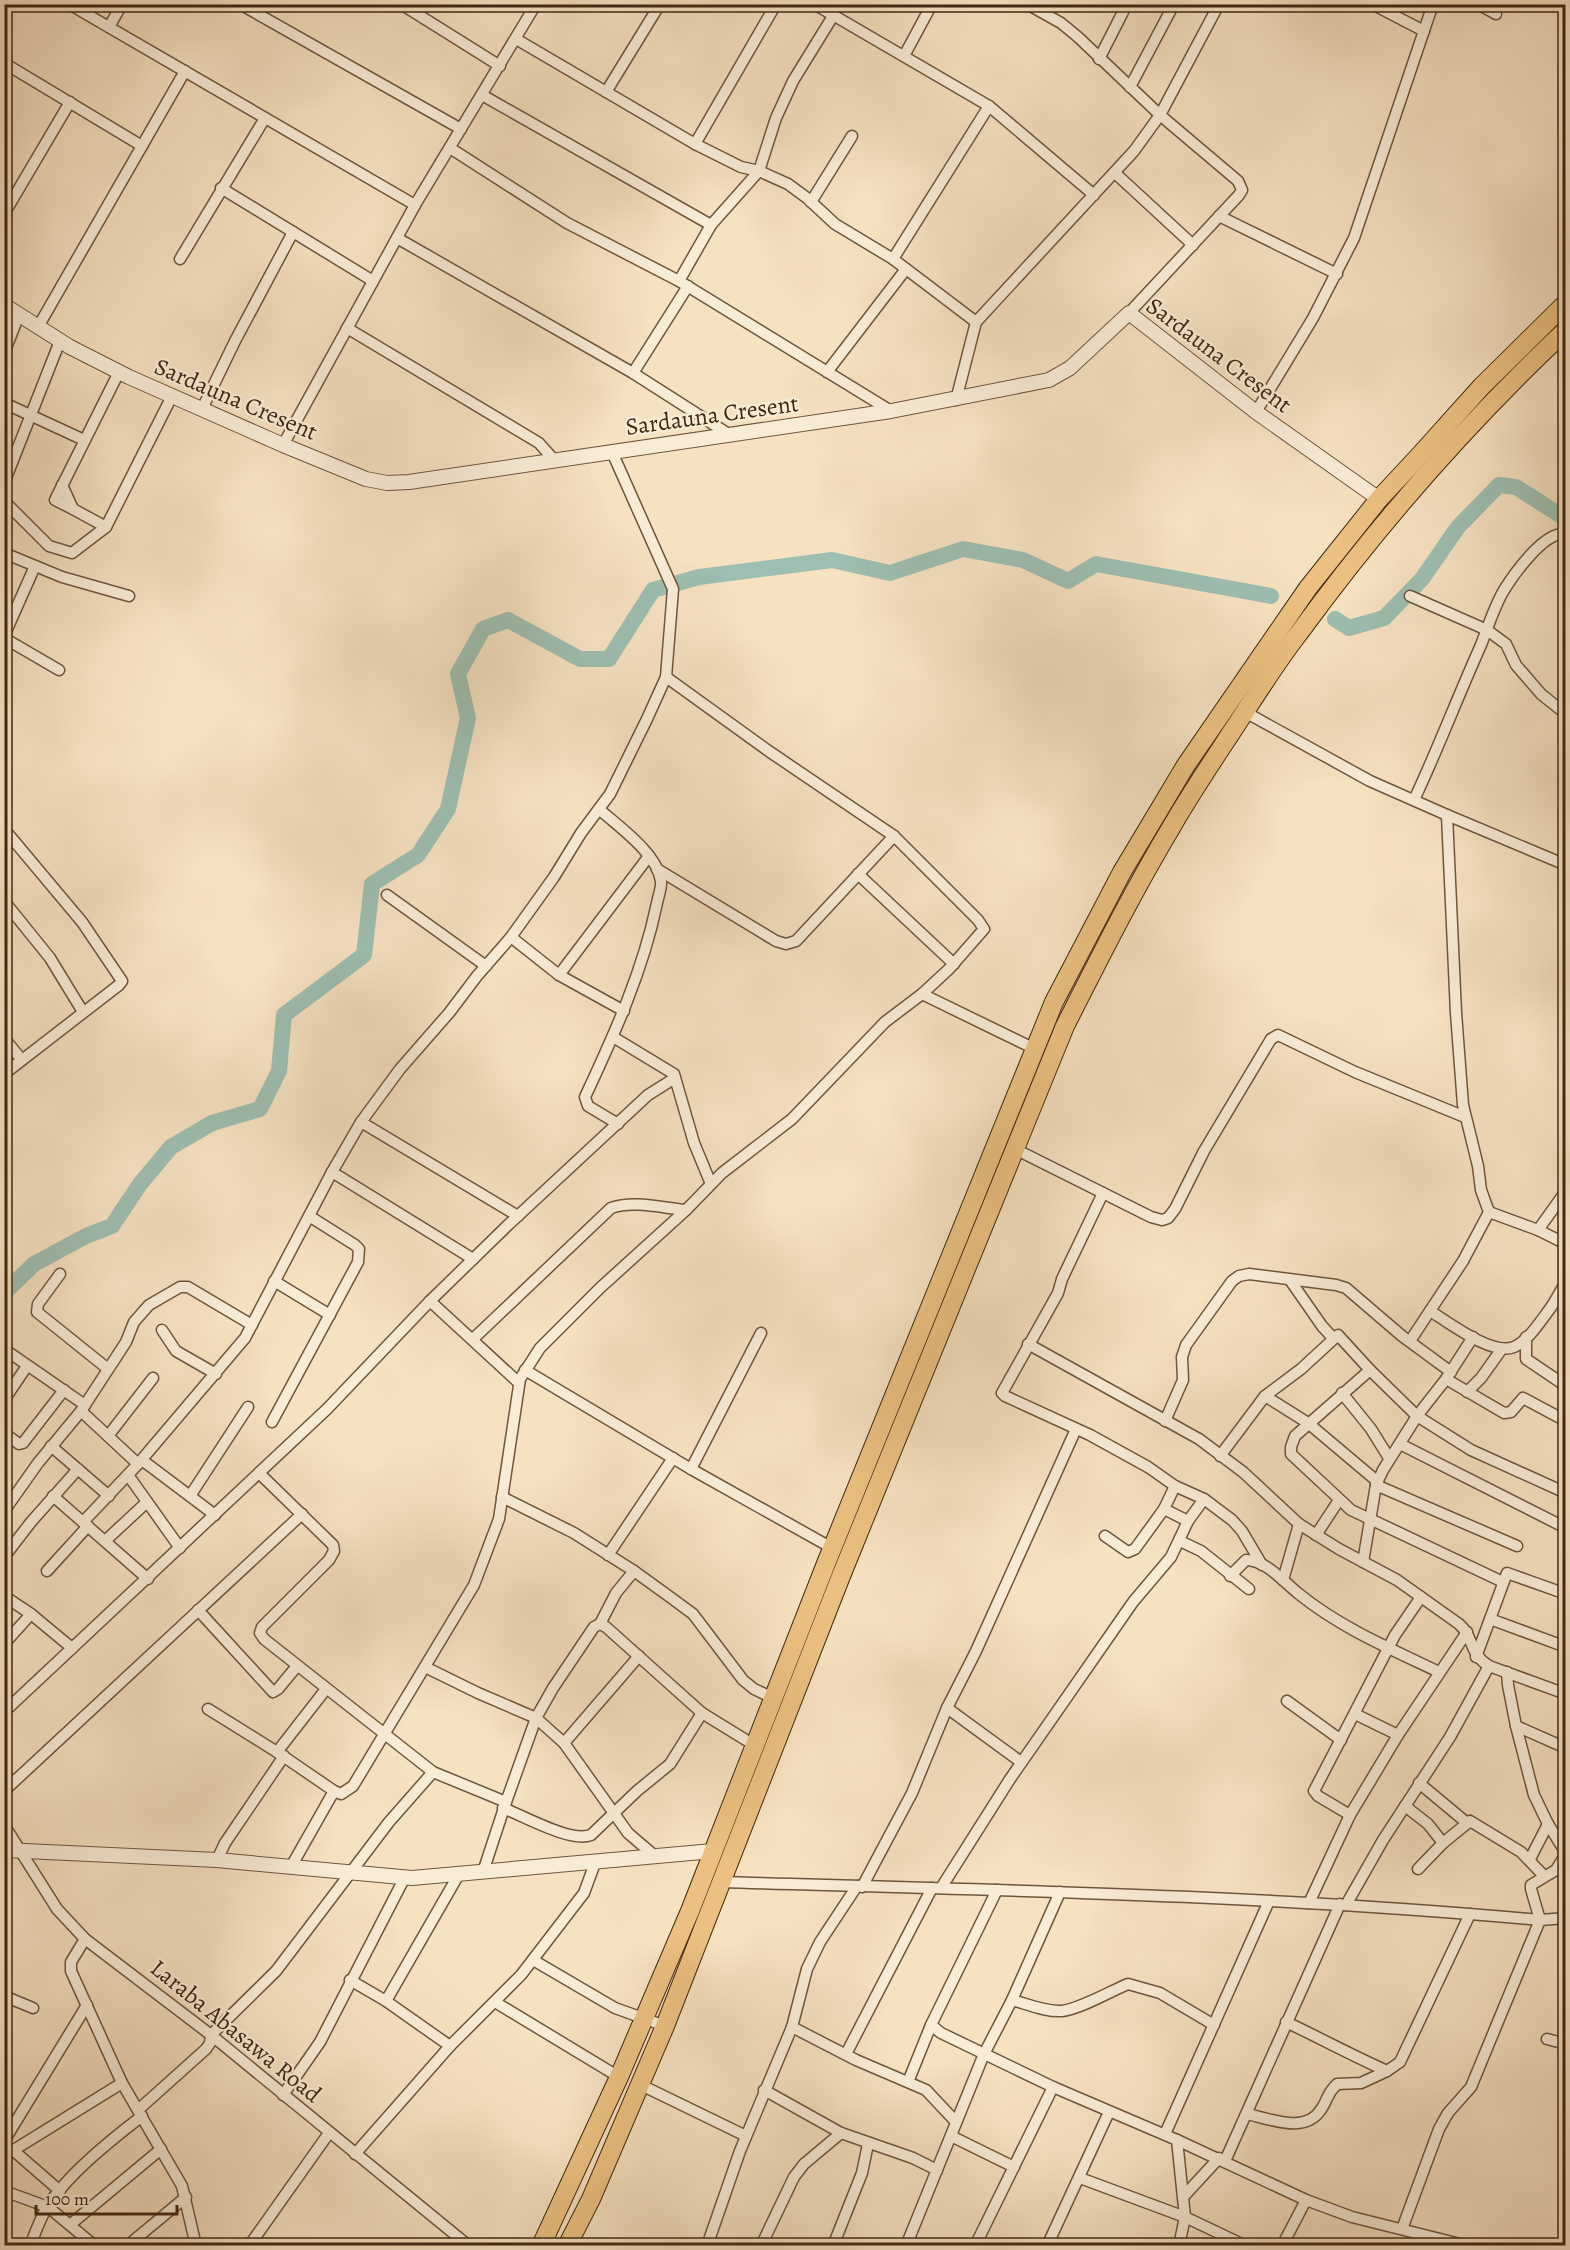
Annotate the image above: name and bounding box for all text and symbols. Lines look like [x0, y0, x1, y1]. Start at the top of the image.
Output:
street label: Sardauna Cresent [1140, 290, 1298, 420]
street label: Sardauna Cresent [150, 350, 323, 448]
street label: Sardauna Cresent [623, 387, 801, 443]
street label: Laraba Abasawa Road [144, 1952, 328, 2110]
scale bar [36, 2178, 177, 2216]
text: 100 m [45, 2187, 89, 2211]

